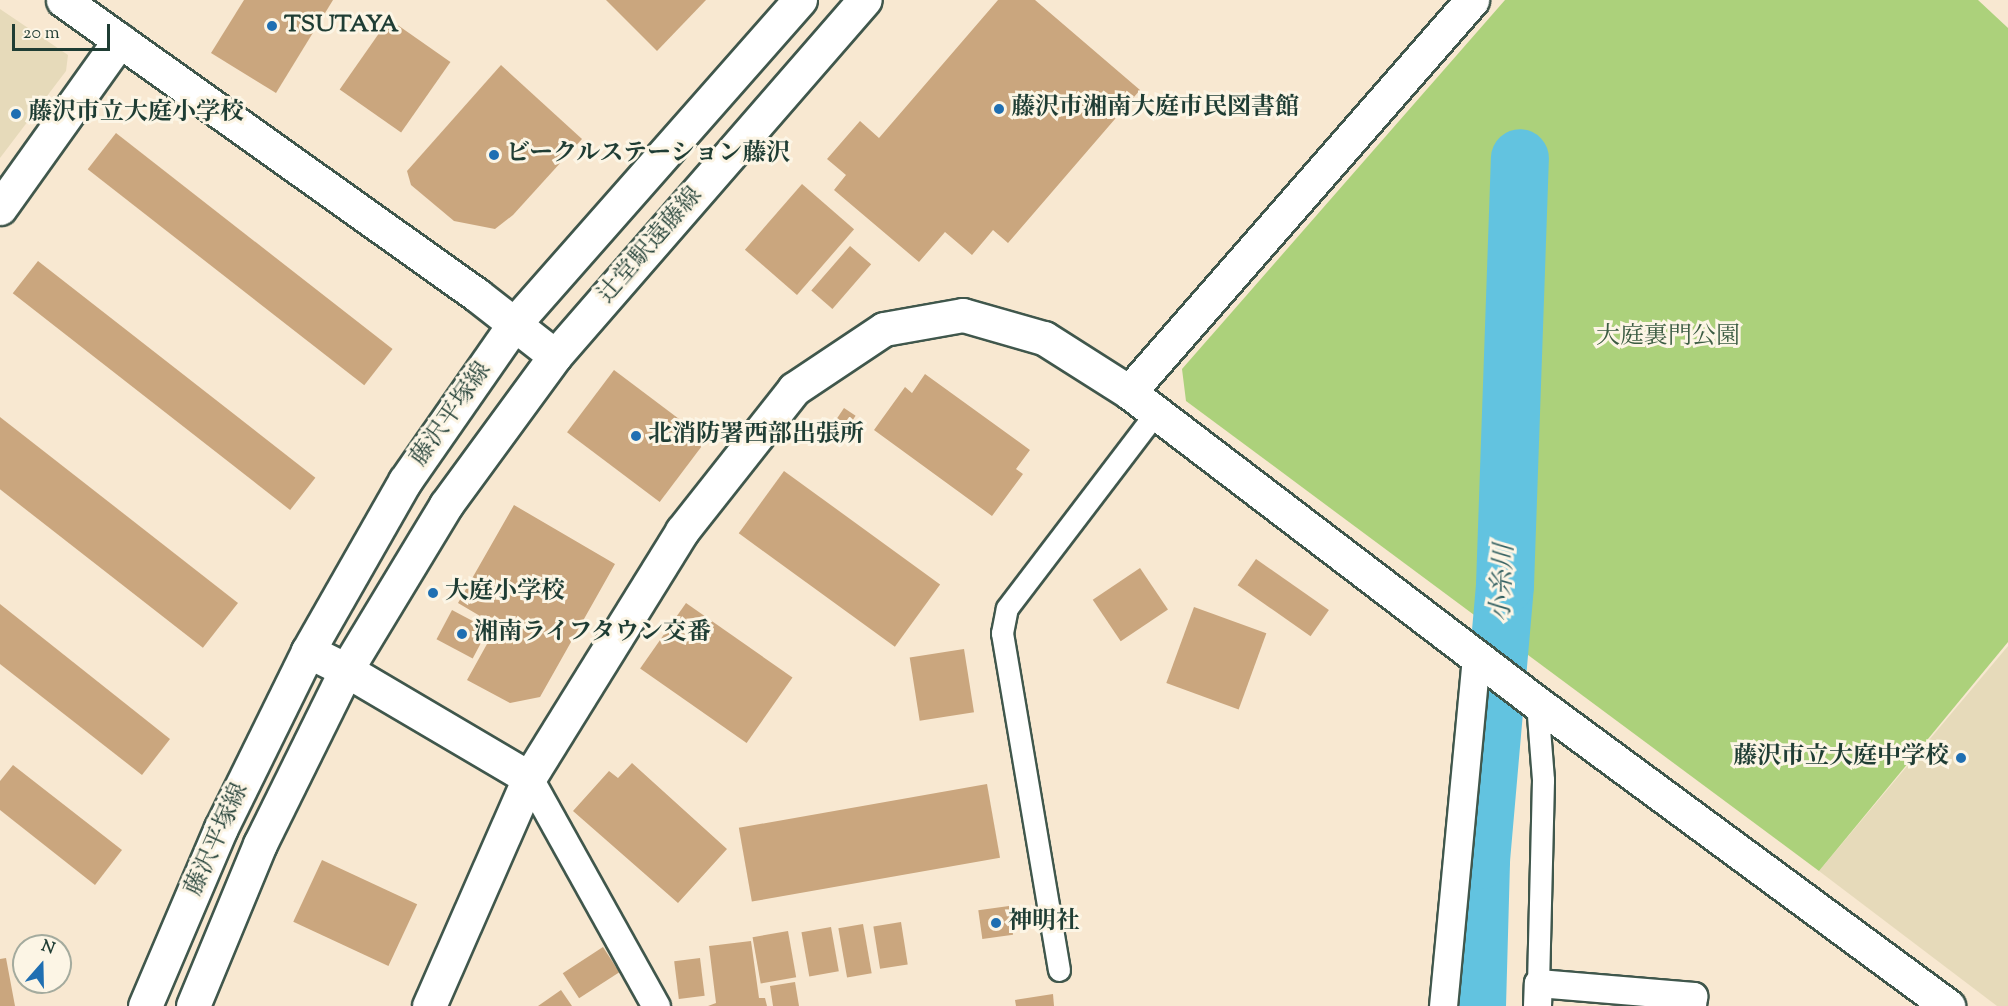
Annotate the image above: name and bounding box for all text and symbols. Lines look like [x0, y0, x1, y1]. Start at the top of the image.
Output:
scale bar [15, 12, 112, 50]
place label: TSUTAYA [284, 12, 399, 40]
marker: TSUTAYA [265, 19, 279, 33]
text: 20 m [23, 21, 60, 47]
place label: 藤沢市湘南大庭市民図書館 [1011, 95, 1299, 123]
place label: 藤沢市立大庭小学校 [28, 100, 244, 128]
marker: 藤沢市湘南大庭市民図書館 [992, 102, 1006, 116]
marker: 藤沢市立大庭小学校 [9, 107, 23, 121]
place label: ビークルステーション藤沢 [506, 141, 793, 169]
marker: ビークルステーション藤沢 [487, 148, 501, 162]
street label: 辻堂駅遠藤線 [593, 182, 709, 310]
park label: 大庭裏門公園 [1596, 324, 1740, 352]
street label: 藤沢平塚線 [406, 358, 498, 472]
place label: 北消防署西部出張所 [648, 422, 864, 450]
marker: 北消防署西部出張所 [629, 429, 643, 443]
water label: 小糸川 [1486, 543, 1522, 623]
place label: 大庭小学校 [445, 579, 565, 607]
marker: 大庭小学校 [426, 586, 440, 600]
place label: 湘南ライフタウン交番 [474, 620, 714, 648]
marker: 湘南ライフタウン交番 [455, 627, 469, 641]
place label: 藤沢市立大庭中学校 [1733, 744, 1949, 772]
marker: 藤沢市立大庭中学校 [1954, 751, 1968, 765]
street label: 藤沢平塚線 [180, 779, 256, 901]
place label: 神明社 [1008, 909, 1080, 937]
marker: 神明社 [989, 916, 1003, 930]
north arrow [12, 934, 72, 994]
text: N [38, 936, 58, 961]

